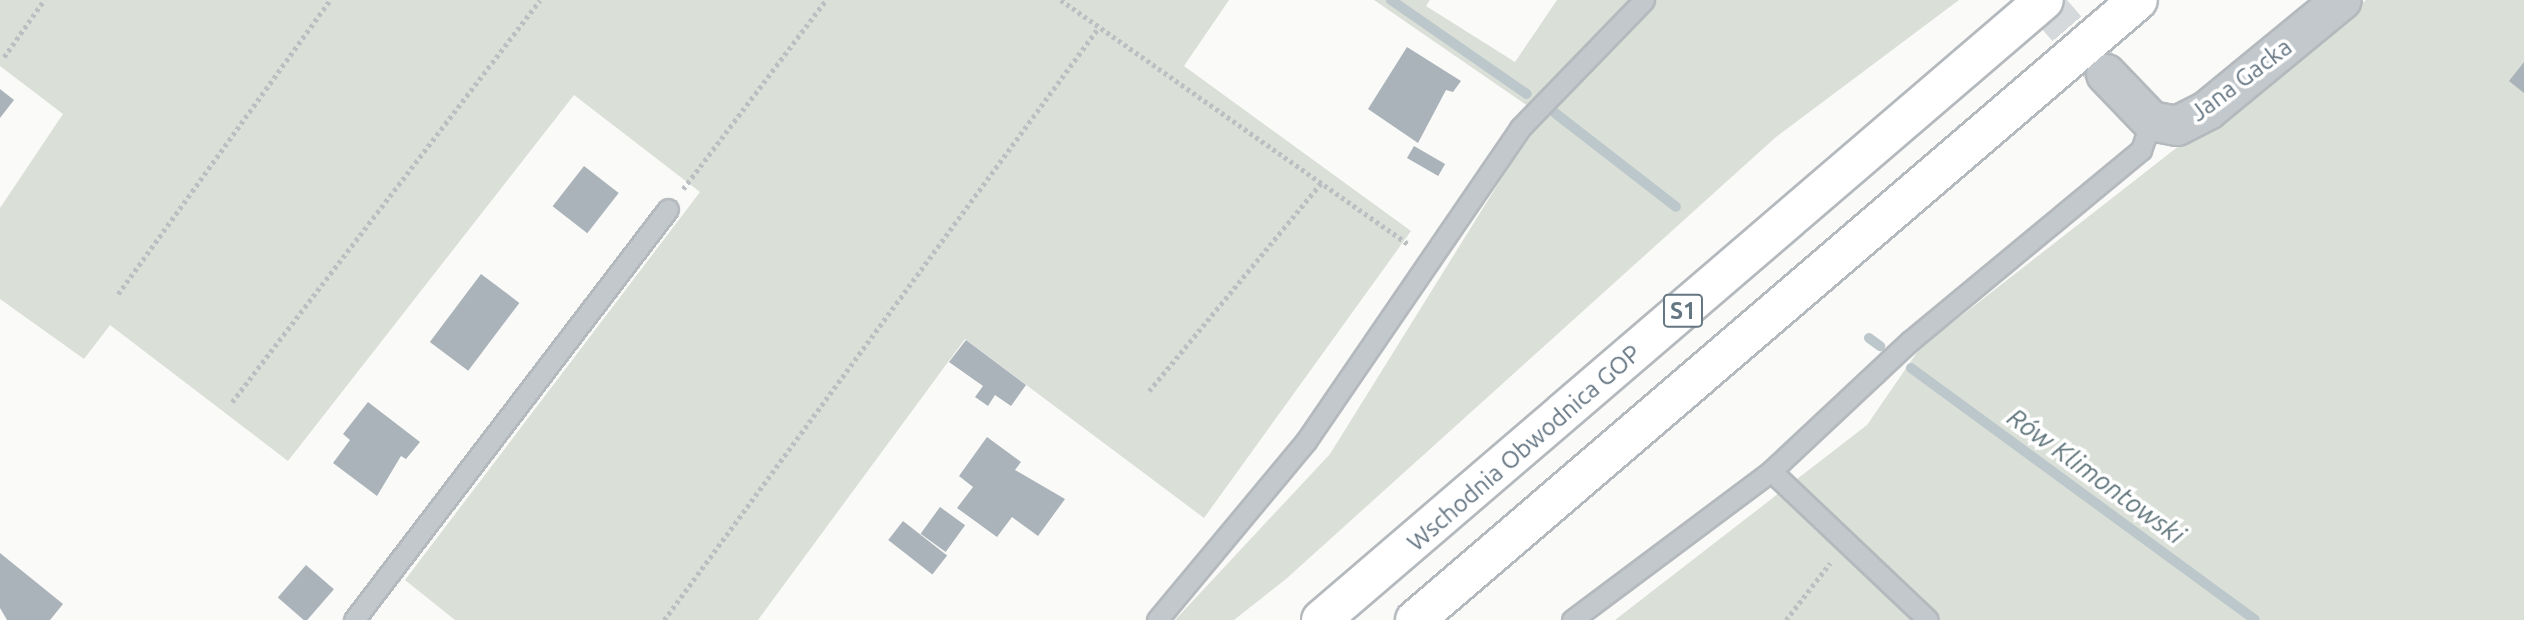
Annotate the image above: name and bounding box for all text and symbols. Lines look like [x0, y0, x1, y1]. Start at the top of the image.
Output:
street label: Jana Gacka [2185, 33, 2297, 127]
road number: S1 [1662, 292, 1704, 330]
street label: Wschodnia Obwodnica GOP [1402, 339, 1646, 557]
water label: Rów Klimontowski [2001, 401, 2191, 551]

